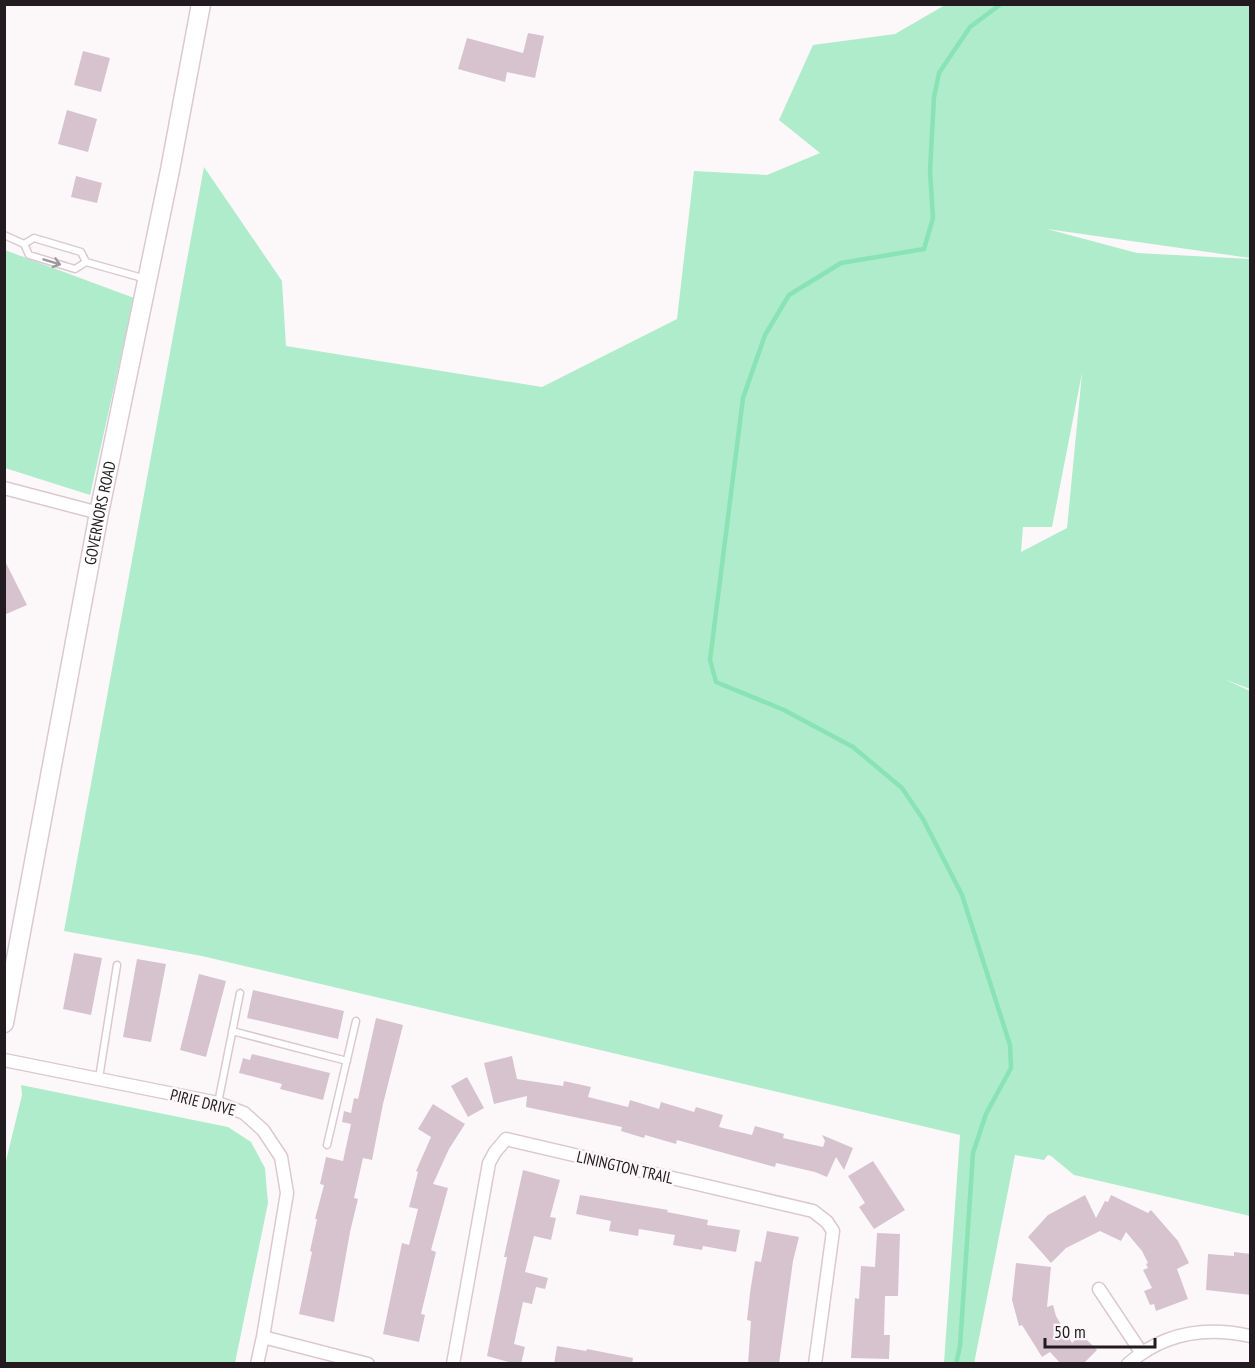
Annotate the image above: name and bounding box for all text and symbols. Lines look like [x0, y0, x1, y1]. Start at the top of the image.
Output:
one-way arrow [42, 257, 61, 268]
street label: GOVERNORS ROAD [80, 459, 120, 566]
street label: PIRIE DRIVE [168, 1084, 238, 1120]
street label: LININGTON TRAIL [575, 1146, 676, 1188]
scale bar [1045, 1311, 1154, 1349]
text: 50 m [1054, 1320, 1086, 1343]

